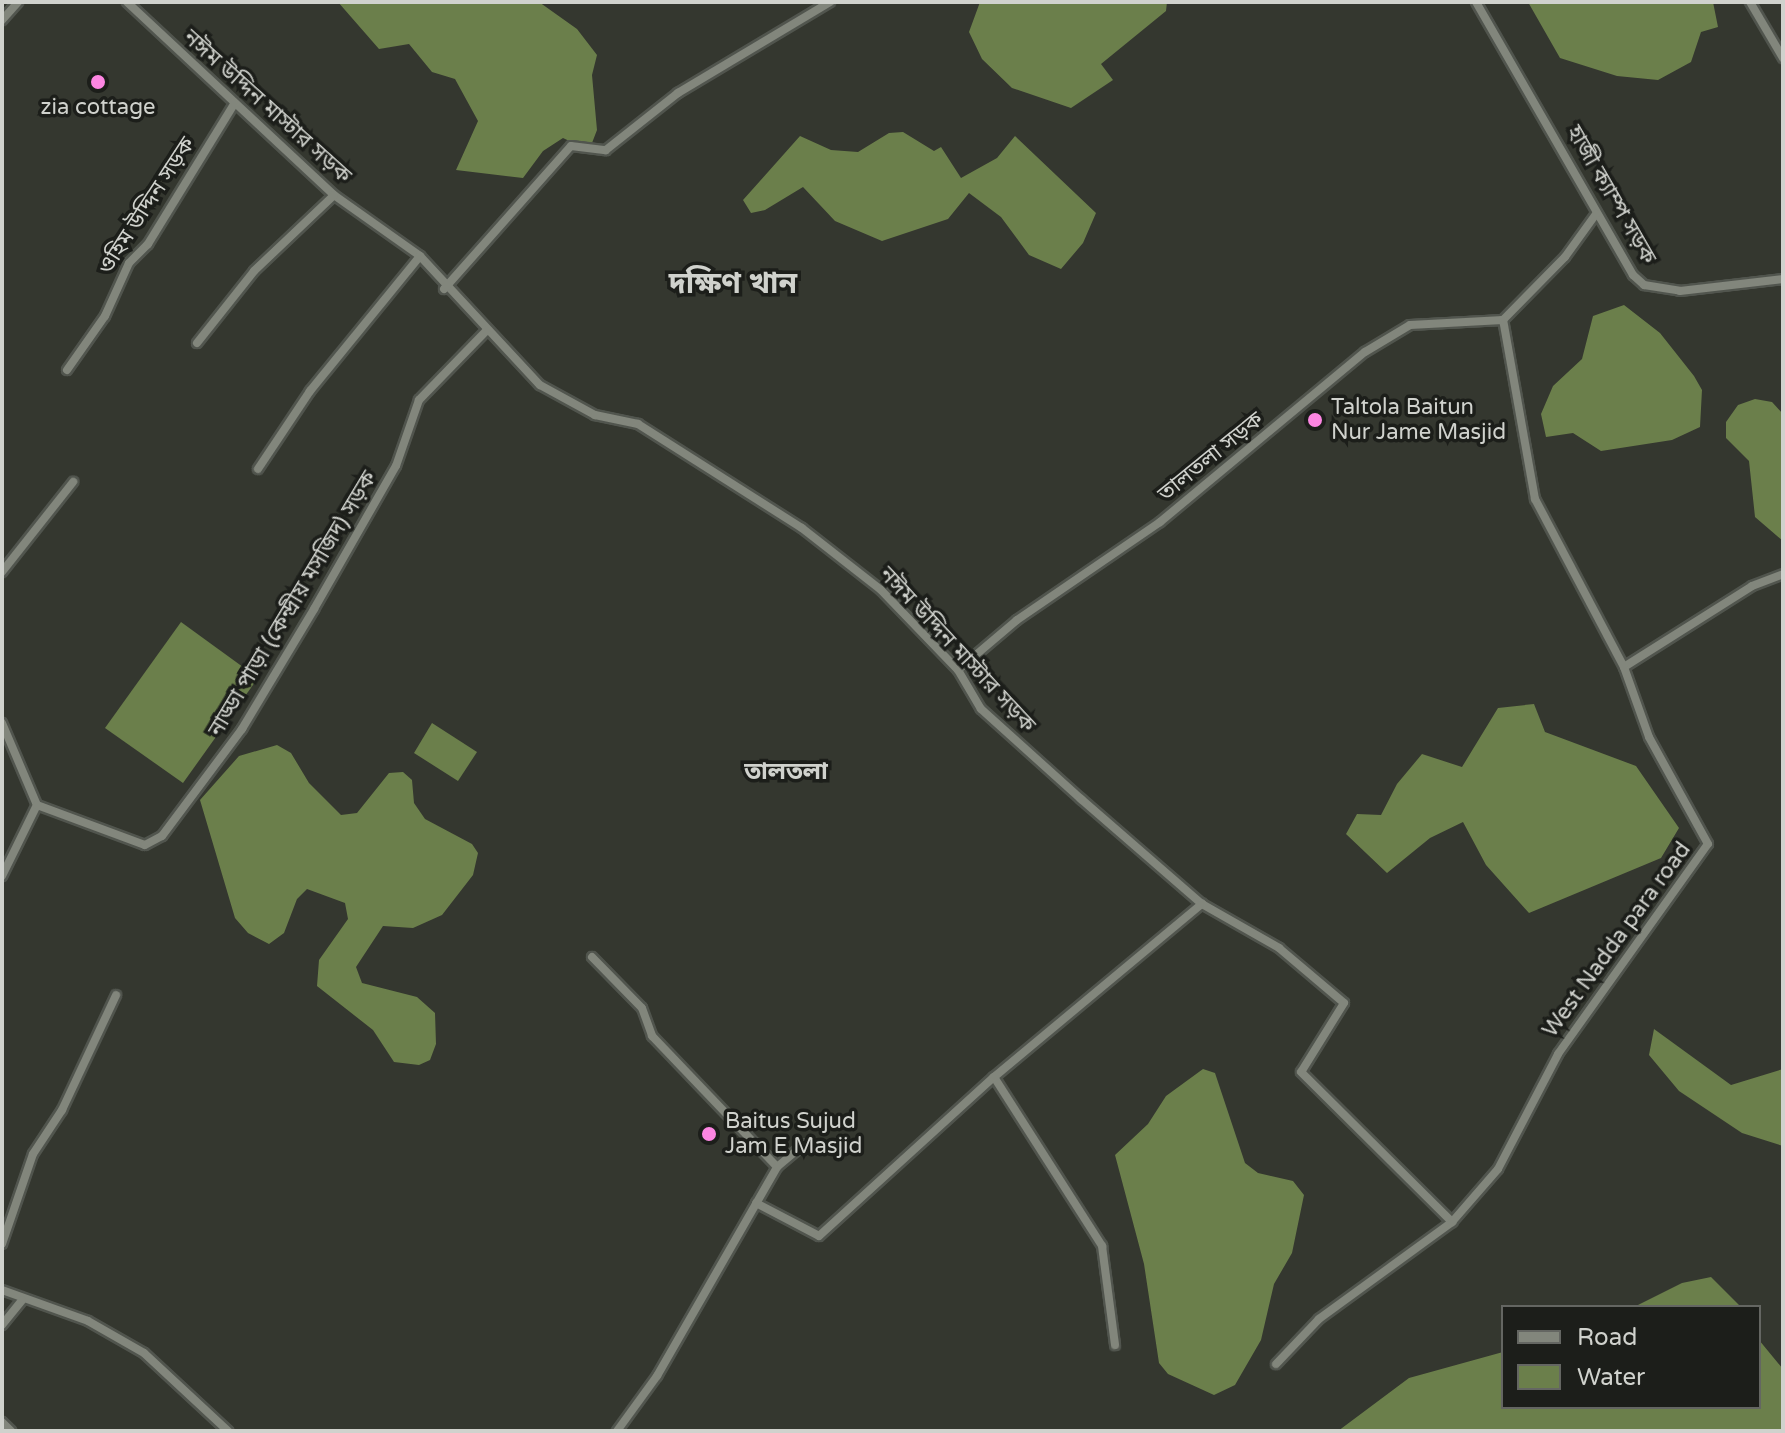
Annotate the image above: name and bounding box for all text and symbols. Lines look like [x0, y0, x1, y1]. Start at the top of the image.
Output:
street label: নঈম উদ্দিন মাস্টার সড়ক [178, 25, 356, 189]
marker: zia cottage [89, 73, 107, 91]
place label: zia cottage [41, 95, 155, 121]
street label: হাজী ক্যাম্প সড়ক [1561, 121, 1661, 269]
street label: ওহিম উদ্দিন সড়ক [93, 132, 201, 280]
district label: দক্ষিণ খান [669, 266, 797, 302]
place label: Taltola Baitun Nur Jame Masjid [1331, 394, 1506, 446]
street label: তালতলা সড়ক [1153, 407, 1269, 507]
marker: Taltola Baitun Nur Jame Masjid [1306, 411, 1324, 429]
street label: নাড্ডা পাড়া (কেন্দ্রীয় মসজিদ) সড়ক [203, 466, 383, 742]
street label: নঈম উদ্দিন মাস্টার সড়ক [873, 562, 1041, 738]
district label: তালতলা [744, 758, 828, 786]
street label: West Nadda para road [1537, 837, 1697, 1043]
place label: Baitus Sujud Jam E Masjid [725, 1108, 862, 1160]
marker: Baitus Sujud Jam E Masjid [700, 1125, 718, 1143]
legend [1501, 1305, 1761, 1409]
text: Road [1577, 1323, 1637, 1352]
text: Water [1577, 1363, 1645, 1392]

